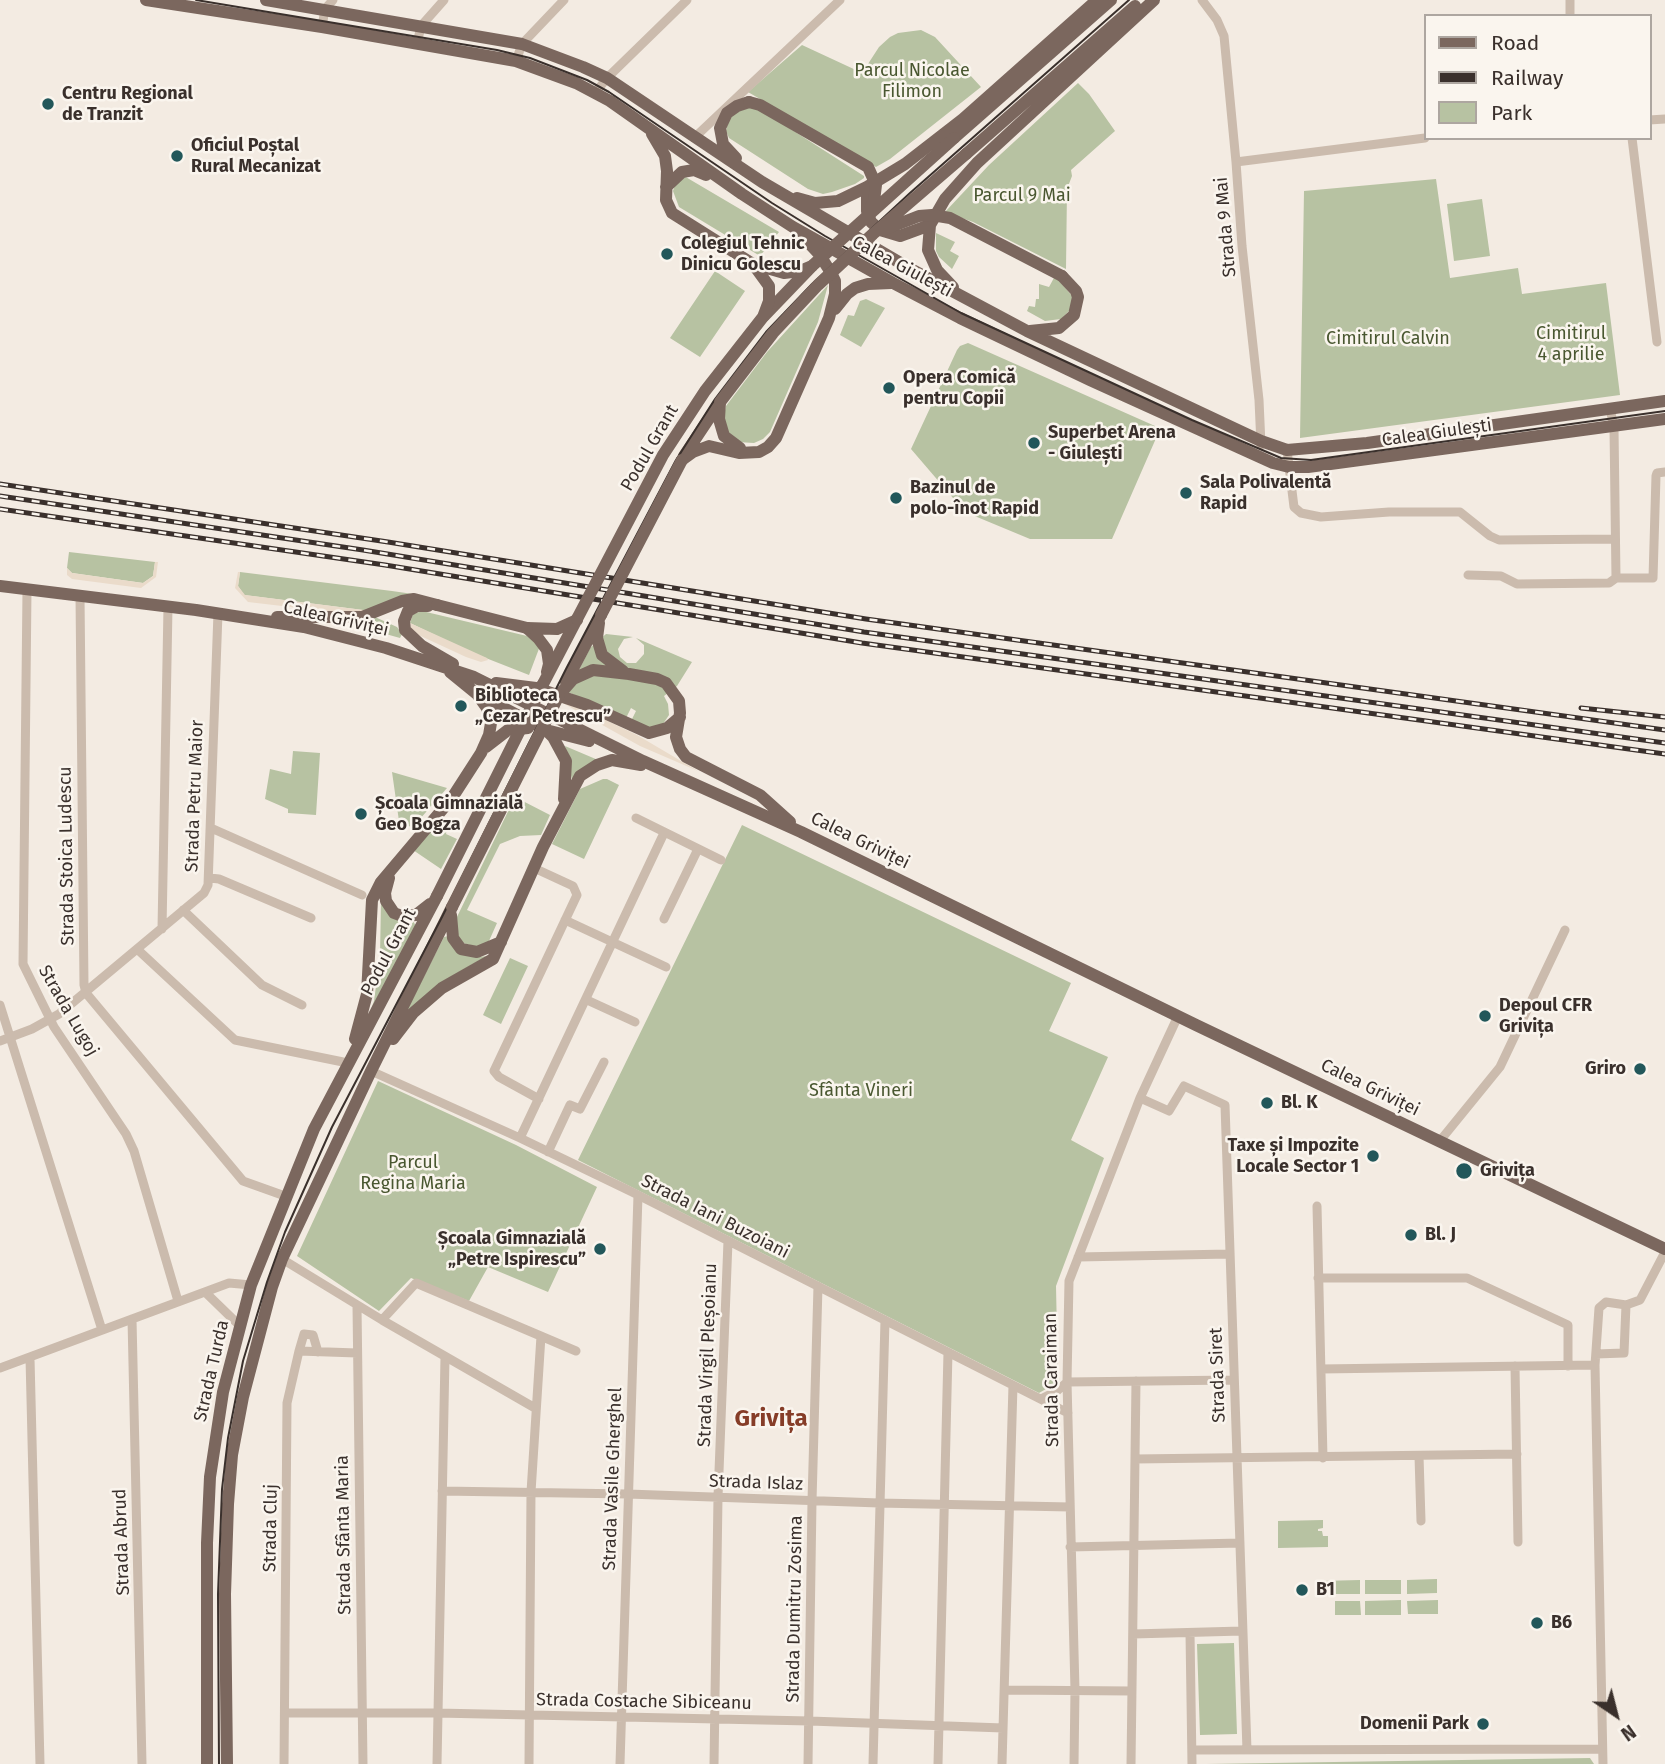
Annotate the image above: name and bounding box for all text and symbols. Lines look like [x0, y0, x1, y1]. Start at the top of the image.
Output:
legend [1424, 14, 1651, 140]
text: Road [1491, 30, 1539, 56]
park label: Parcul Nicolae Filimon [854, 60, 970, 102]
text: Railway [1491, 65, 1563, 91]
place label: Centru Regional de Tranzit [62, 83, 193, 126]
marker: Centru Regional de Tranzit [40, 96, 56, 112]
text: Park [1491, 100, 1532, 126]
place label: Oficiul Poștal Rural Mecanizat [191, 135, 321, 178]
marker: Oficiul Poștal Rural Mecanizat [169, 148, 185, 164]
street label: Strada 9 Mai [1211, 176, 1241, 278]
park label: Parcul 9 Mai [973, 185, 1071, 207]
street label: Calea Giulești [848, 231, 956, 303]
place label: Colegiul Tehnic Dinicu Golescu [681, 233, 805, 276]
marker: Colegiul Tehnic Dinicu Golescu [659, 246, 675, 262]
park label: Cimitirul 4 aprilie [1536, 323, 1606, 366]
park label: Cimitirul Calvin [1326, 328, 1450, 350]
place label: Opera Comică pentru Copii [903, 367, 1016, 410]
marker: Opera Comică pentru Copii [881, 380, 897, 396]
street label: Podul Grant [617, 401, 683, 495]
street label: Calea Giulești [1381, 415, 1493, 451]
place label: Superbet Arena - Giulești [1048, 422, 1176, 464]
marker: Superbet Arena - Giulești [1026, 435, 1042, 451]
place label: Sala Polivalentă Rapid [1200, 472, 1331, 514]
place label: Bazinul de polo-înot Rapid [910, 477, 1039, 520]
marker: Sala Polivalentă Rapid [1178, 485, 1194, 501]
marker: Bazinul de polo-înot Rapid [888, 490, 904, 506]
street label: Calea Griviței [281, 596, 391, 642]
place label: Biblioteca „Cezar Petrescu” [475, 685, 611, 728]
marker: Biblioteca „Cezar Petrescu” [453, 698, 469, 714]
street label: Strada Petru Maior [182, 719, 208, 873]
street label: Strada Stoica Ludescu [55, 766, 79, 946]
place label: Școala Gimnazială Geo Bogza [375, 793, 523, 836]
marker: Școala Gimnazială Geo Bogza [353, 806, 369, 822]
street label: Calea Griviței [807, 808, 913, 874]
street label: Podul Grant [357, 904, 421, 1000]
street label: Strada Lugoj [33, 962, 103, 1060]
place label: Depoul CFR Grivița [1499, 995, 1592, 1038]
marker: Depoul CFR Grivița [1477, 1008, 1493, 1024]
street label: Calea Griviței [1317, 1055, 1423, 1121]
place label: Griro [1585, 1058, 1626, 1080]
marker: Griro [1632, 1061, 1648, 1077]
park label: Sfânta Vineri [809, 1080, 913, 1102]
place label: Bl. K [1281, 1092, 1318, 1114]
marker: Bl. K [1259, 1095, 1275, 1111]
place label: Taxe și Impozite Locale Sector 1 [1228, 1135, 1359, 1178]
marker: Taxe și Impozite Locale Sector 1 [1365, 1148, 1381, 1164]
park label: Parcul Regina Maria [360, 1152, 466, 1194]
place label: Grivița [1480, 1160, 1535, 1182]
marker: Grivița [1454, 1161, 1474, 1181]
street label: Strada Iani Buzoiani [637, 1170, 793, 1264]
place label: Bl. J [1425, 1224, 1456, 1246]
marker: Bl. J [1403, 1227, 1419, 1243]
place label: Școala Gimnazială „Petre Ispirescu” [438, 1228, 586, 1270]
marker: Școala Gimnazială „Petre Ispirescu” [592, 1241, 608, 1257]
street label: Strada Virgil Pleșoianu [694, 1263, 722, 1447]
street label: Strada Caraiman [1040, 1313, 1064, 1447]
street label: Strada Turda [190, 1318, 234, 1424]
street label: Strada Siret [1206, 1327, 1230, 1423]
street label: Strada Vasile Gherghel [599, 1387, 627, 1571]
district label: Grivița [734, 1405, 808, 1433]
street label: Strada Sfânta Maria [332, 1455, 356, 1615]
street label: Strada Islaz [709, 1471, 803, 1495]
street label: Strada Cluj [259, 1484, 283, 1572]
street label: Strada Abrud [109, 1488, 135, 1596]
street label: Strada Dumitru Zosima [783, 1515, 807, 1703]
place label: B1 [1316, 1579, 1335, 1601]
marker: B1 [1294, 1582, 1310, 1598]
place label: B6 [1551, 1612, 1572, 1634]
marker: B6 [1529, 1615, 1545, 1631]
north arrow [1581, 1680, 1651, 1750]
street label: Strada Costache Sibiceanu [536, 1689, 752, 1715]
place label: Domenii Park [1360, 1713, 1469, 1735]
marker: Domenii Park [1475, 1716, 1491, 1732]
text: N [1617, 1720, 1640, 1746]

